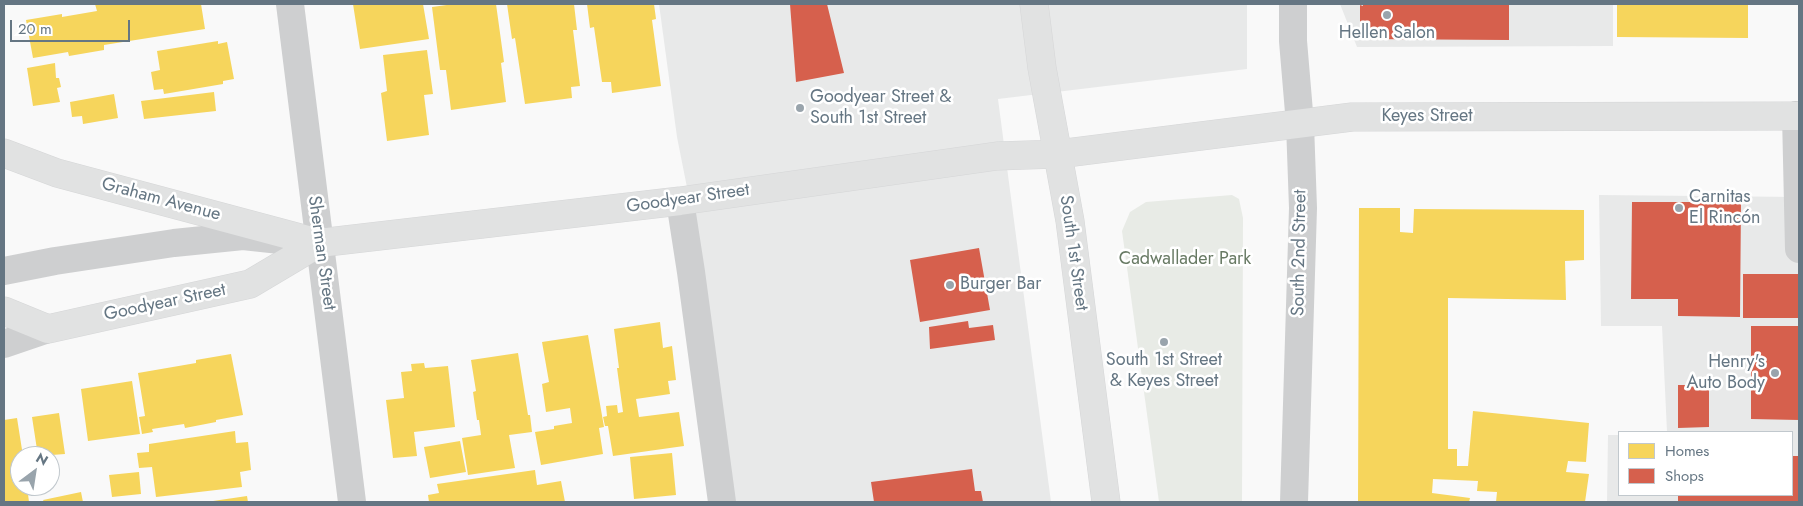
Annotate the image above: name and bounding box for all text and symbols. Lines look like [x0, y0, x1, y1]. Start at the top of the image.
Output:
marker: Hellen Salon [1381, 9, 1393, 21]
scale bar [12, 10, 132, 42]
text: 20 m [18, 18, 52, 40]
place label: Hellen Salon [1339, 23, 1435, 45]
place label: Goodyear Street & South 1st Street [810, 87, 952, 130]
marker: Goodyear Street & South 1st Street [794, 102, 806, 114]
street label: Keyes Street [1381, 106, 1473, 128]
street label: Graham Avenue [99, 174, 223, 226]
street label: Goodyear Street [625, 180, 751, 218]
place label: Carnitas El Rincón [1689, 187, 1761, 230]
street label: South 2nd Street [1288, 190, 1312, 316]
street label: Sherman Street [302, 194, 340, 312]
street label: South 1st Street [1054, 194, 1092, 312]
marker: Carnitas El Rincón [1673, 202, 1685, 214]
park label: Cadwallader Park [1119, 249, 1251, 271]
place label: Burger Bar [960, 274, 1041, 296]
marker: Burger Bar [944, 279, 956, 291]
street label: Goodyear Street [102, 280, 228, 326]
marker: South 1st Street & Keyes Street [1158, 336, 1170, 348]
place label: South 1st Street & Keyes Street [1106, 350, 1222, 392]
place label: Henry's Auto Body [1686, 352, 1765, 394]
marker: Henry's Auto Body [1769, 367, 1781, 379]
legend [1618, 431, 1793, 496]
text: Homes [1665, 440, 1709, 462]
north arrow [10, 446, 60, 496]
text: N [32, 448, 52, 470]
text: Shops [1665, 465, 1704, 487]

